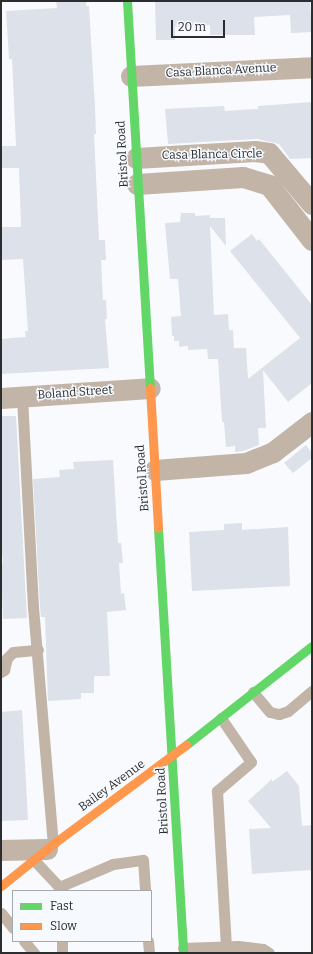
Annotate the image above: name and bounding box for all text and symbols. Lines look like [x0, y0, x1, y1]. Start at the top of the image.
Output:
scale bar [173, 12, 227, 38]
text: 20 m [178, 20, 206, 34]
street label: Casa Blanca Avenue [165, 61, 277, 81]
street label: Bristol Road [114, 120, 132, 188]
street label: Casa Blanca Circle [162, 147, 262, 163]
street label: Boland Street [37, 383, 113, 403]
street label: Bristol Road [133, 444, 153, 512]
street label: Bailey Avenue [76, 757, 148, 815]
street label: Bristol Road [154, 767, 172, 835]
legend [12, 890, 152, 942]
text: Fast [50, 899, 73, 913]
text: Slow [50, 919, 77, 933]

